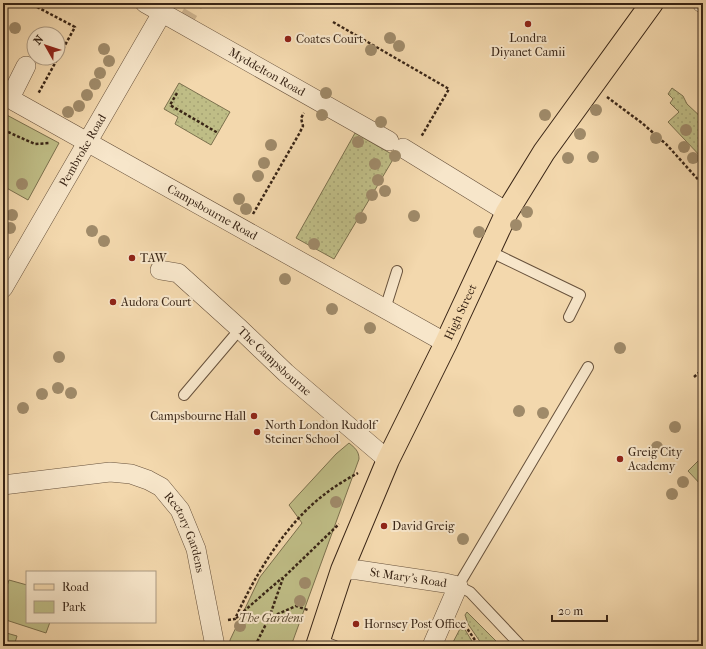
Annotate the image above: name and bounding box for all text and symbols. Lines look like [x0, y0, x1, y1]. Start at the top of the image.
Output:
marker: Londra Diyanet Camii [523, 19, 533, 29]
north arrow [26, 26, 66, 66]
place label: Londra Diyanet Camii [491, 31, 566, 59]
text: N [31, 32, 47, 47]
place label: Coates Court [296, 32, 364, 46]
marker: Coates Court [283, 34, 293, 44]
street label: Myddelton Road [226, 45, 308, 99]
street label: Pembroke Road [56, 111, 109, 189]
street label: Campsbourne Road [165, 181, 260, 243]
place label: TAW [140, 251, 168, 265]
marker: TAW [127, 253, 137, 263]
street label: High Street [441, 281, 480, 342]
place label: Audora Court [120, 295, 192, 309]
marker: Audora Court [108, 297, 118, 307]
street label: The Campsbourne [235, 324, 314, 399]
place label: Campsbourne Hall [150, 409, 247, 423]
marker: Campsbourne Hall [249, 411, 259, 421]
place label: North London Rudolf Steiner School [265, 418, 379, 446]
marker: North London Rudolf Steiner School [252, 427, 262, 437]
place label: Greig City Academy [627, 445, 683, 473]
marker: Greig City Academy [615, 454, 625, 464]
street label: Rectory Gardens [161, 489, 208, 574]
place label: David Greig [392, 519, 455, 533]
marker: David Greig [379, 521, 389, 531]
street label: St Mary's Road [369, 565, 448, 590]
legend [26, 571, 156, 623]
text: Road [62, 580, 89, 594]
scale bar [552, 597, 607, 623]
text: Park [62, 600, 87, 614]
text: 20 m [558, 604, 583, 618]
park label: The Gardens [239, 611, 304, 625]
place label: Hornsey Post Office [364, 617, 466, 631]
marker: Hornsey Post Office [351, 619, 361, 629]

